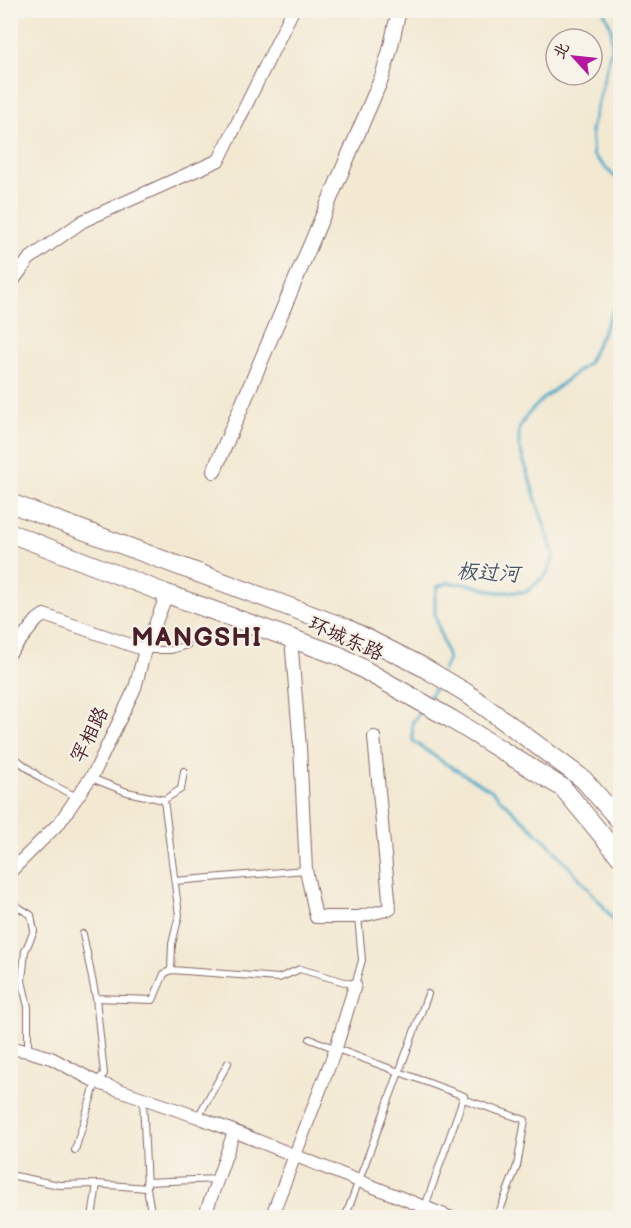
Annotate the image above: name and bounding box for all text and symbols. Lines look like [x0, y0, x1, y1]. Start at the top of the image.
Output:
north arrow [544, 27, 604, 87]
text: 北 [550, 39, 574, 62]
water label: 板过河 [456, 559, 523, 587]
street label: 环城东路 [305, 612, 388, 667]
district label: MANGSHI [131, 623, 263, 654]
street label: 罕相路 [66, 702, 114, 767]

